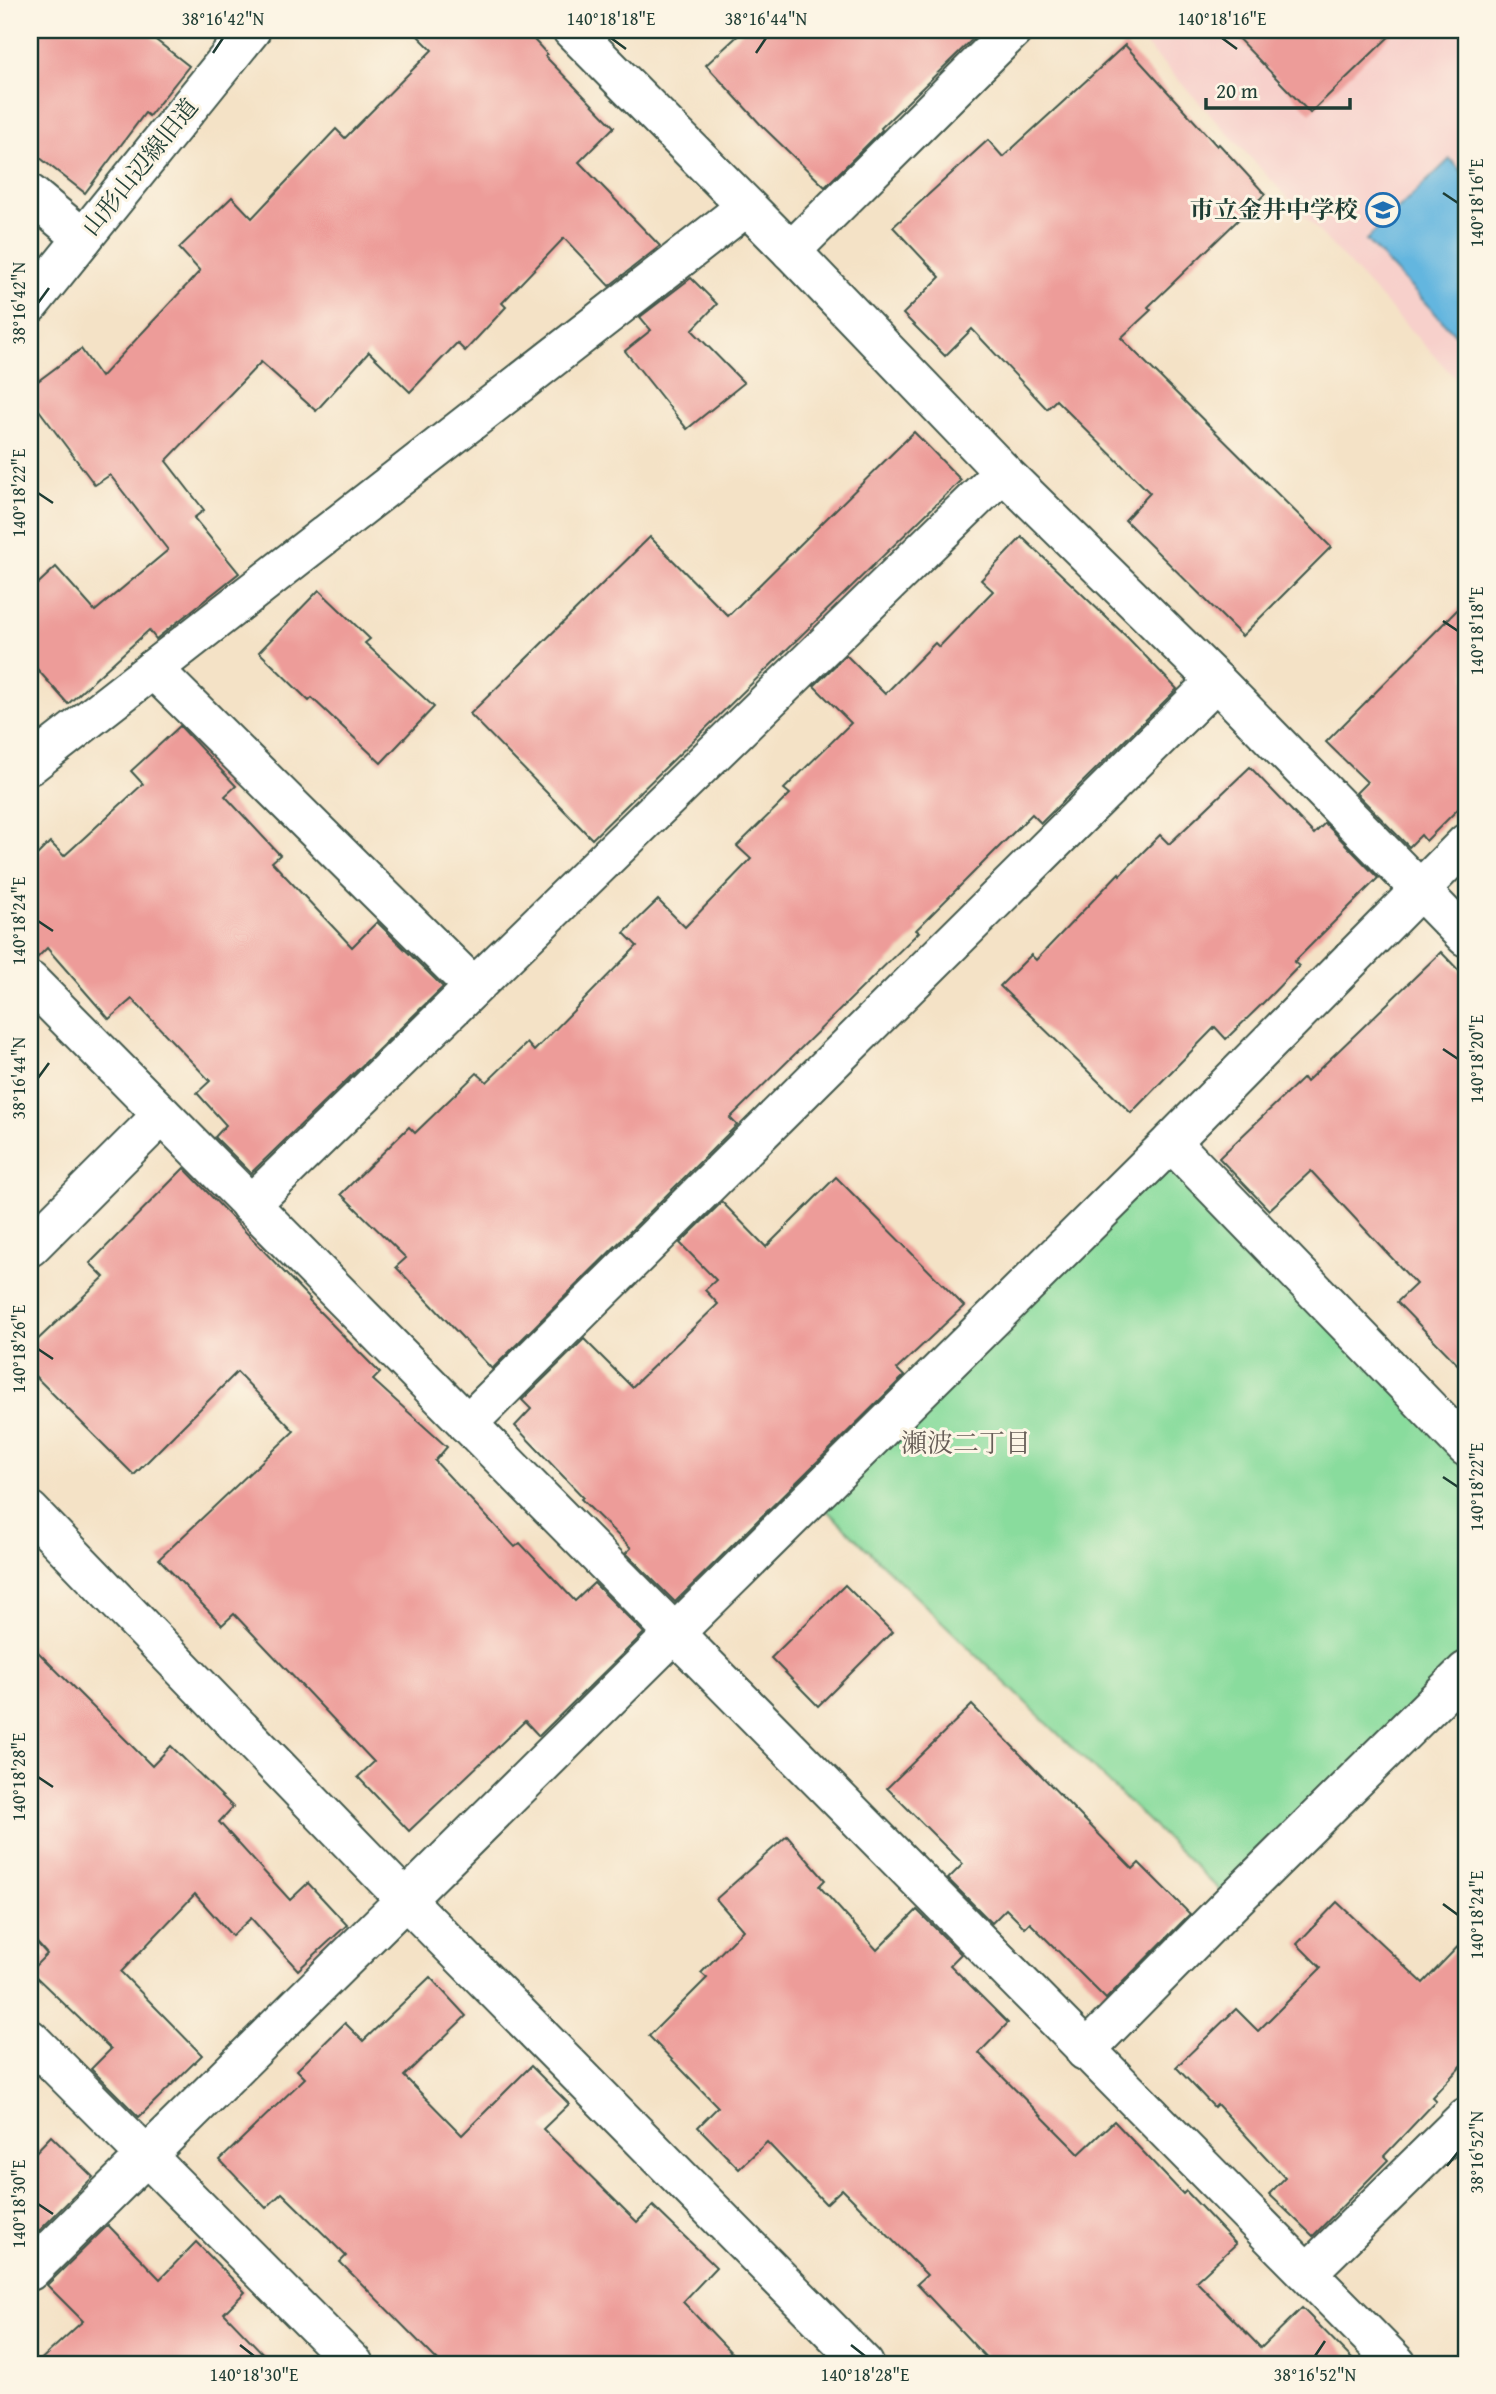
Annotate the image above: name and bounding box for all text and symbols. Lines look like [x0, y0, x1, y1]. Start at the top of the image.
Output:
text: 38°16'42"N [182, 5, 265, 32]
text: 140°18'18"E [567, 5, 655, 32]
text: 38°16'44"N [725, 5, 808, 32]
text: 140°18'16"E [1178, 5, 1266, 32]
scale bar [1206, 66, 1349, 110]
text: 20 m [1216, 75, 1258, 106]
street label: 山形山辺線旧道 [73, 90, 206, 243]
text: 140°18'16"E [1463, 159, 1490, 247]
school or university icon: 市立金井中学校 [1364, 191, 1402, 229]
place label: 市立金井中学校 [1190, 192, 1358, 227]
text: 38°16'42"N [5, 261, 32, 344]
text: 140°18'22"E [5, 449, 32, 537]
text: 140°18'18"E [1463, 587, 1490, 675]
text: 140°18'24"E [5, 877, 32, 965]
text: 140°18'20"E [1463, 1015, 1490, 1103]
text: 38°16'44"N [5, 1036, 32, 1119]
text: 140°18'26"E [5, 1305, 32, 1393]
district label: 瀬波二丁目 [901, 1423, 1031, 1462]
text: 140°18'22"E [1463, 1443, 1490, 1531]
text: 140°18'28"E [5, 1733, 32, 1821]
text: 140°18'24"E [1463, 1871, 1490, 1959]
text: 38°16'52"N [1463, 2110, 1490, 2193]
text: 140°18'30"E [5, 2160, 32, 2248]
text: 140°18'30"E [210, 2361, 298, 2388]
text: 140°18'28"E [821, 2361, 909, 2388]
text: 38°16'52"N [1274, 2361, 1357, 2388]

